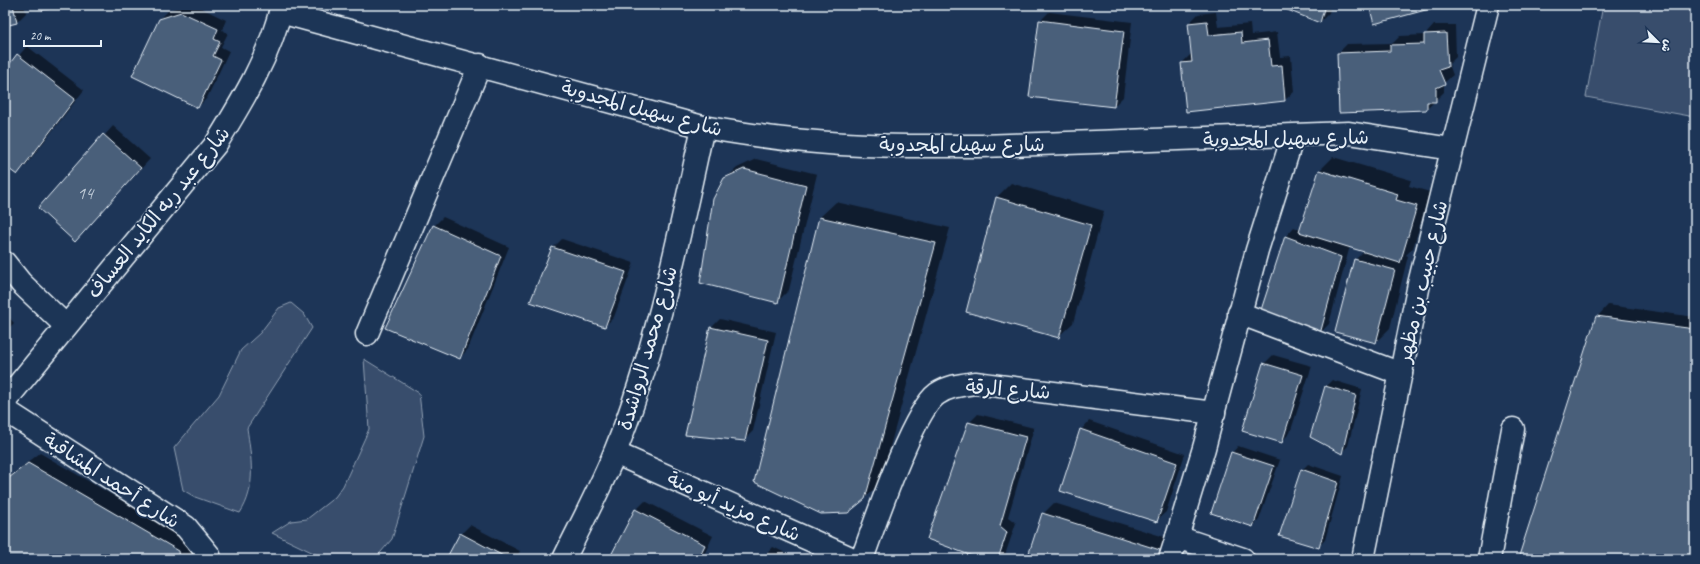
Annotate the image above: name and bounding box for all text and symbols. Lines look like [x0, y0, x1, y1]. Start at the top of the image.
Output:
scale bar [24, 22, 101, 48]
north arrow [1638, 22, 1678, 62]
text: 20 m [30, 28, 52, 44]
text: ش [1658, 38, 1676, 54]
street label: شارع سهيل المجدوبة [558, 75, 725, 143]
street label: شارع عبد ربه الكايد العساف [81, 121, 236, 304]
street label: شارع سهيل المجدوبة [1203, 125, 1369, 153]
street label: شارع سهيل المجدوبة [879, 132, 1045, 158]
house number: 14 [77, 182, 95, 204]
street label: شارع حبيب بن مظهر [1391, 198, 1454, 366]
street label: شارع محمد الرواشدة [612, 263, 684, 434]
street label: شارع الرقة [965, 374, 1051, 406]
street label: شارع أحمد المشاقبة [38, 427, 185, 535]
street label: شارع مزيد أبو منة [663, 466, 804, 548]

